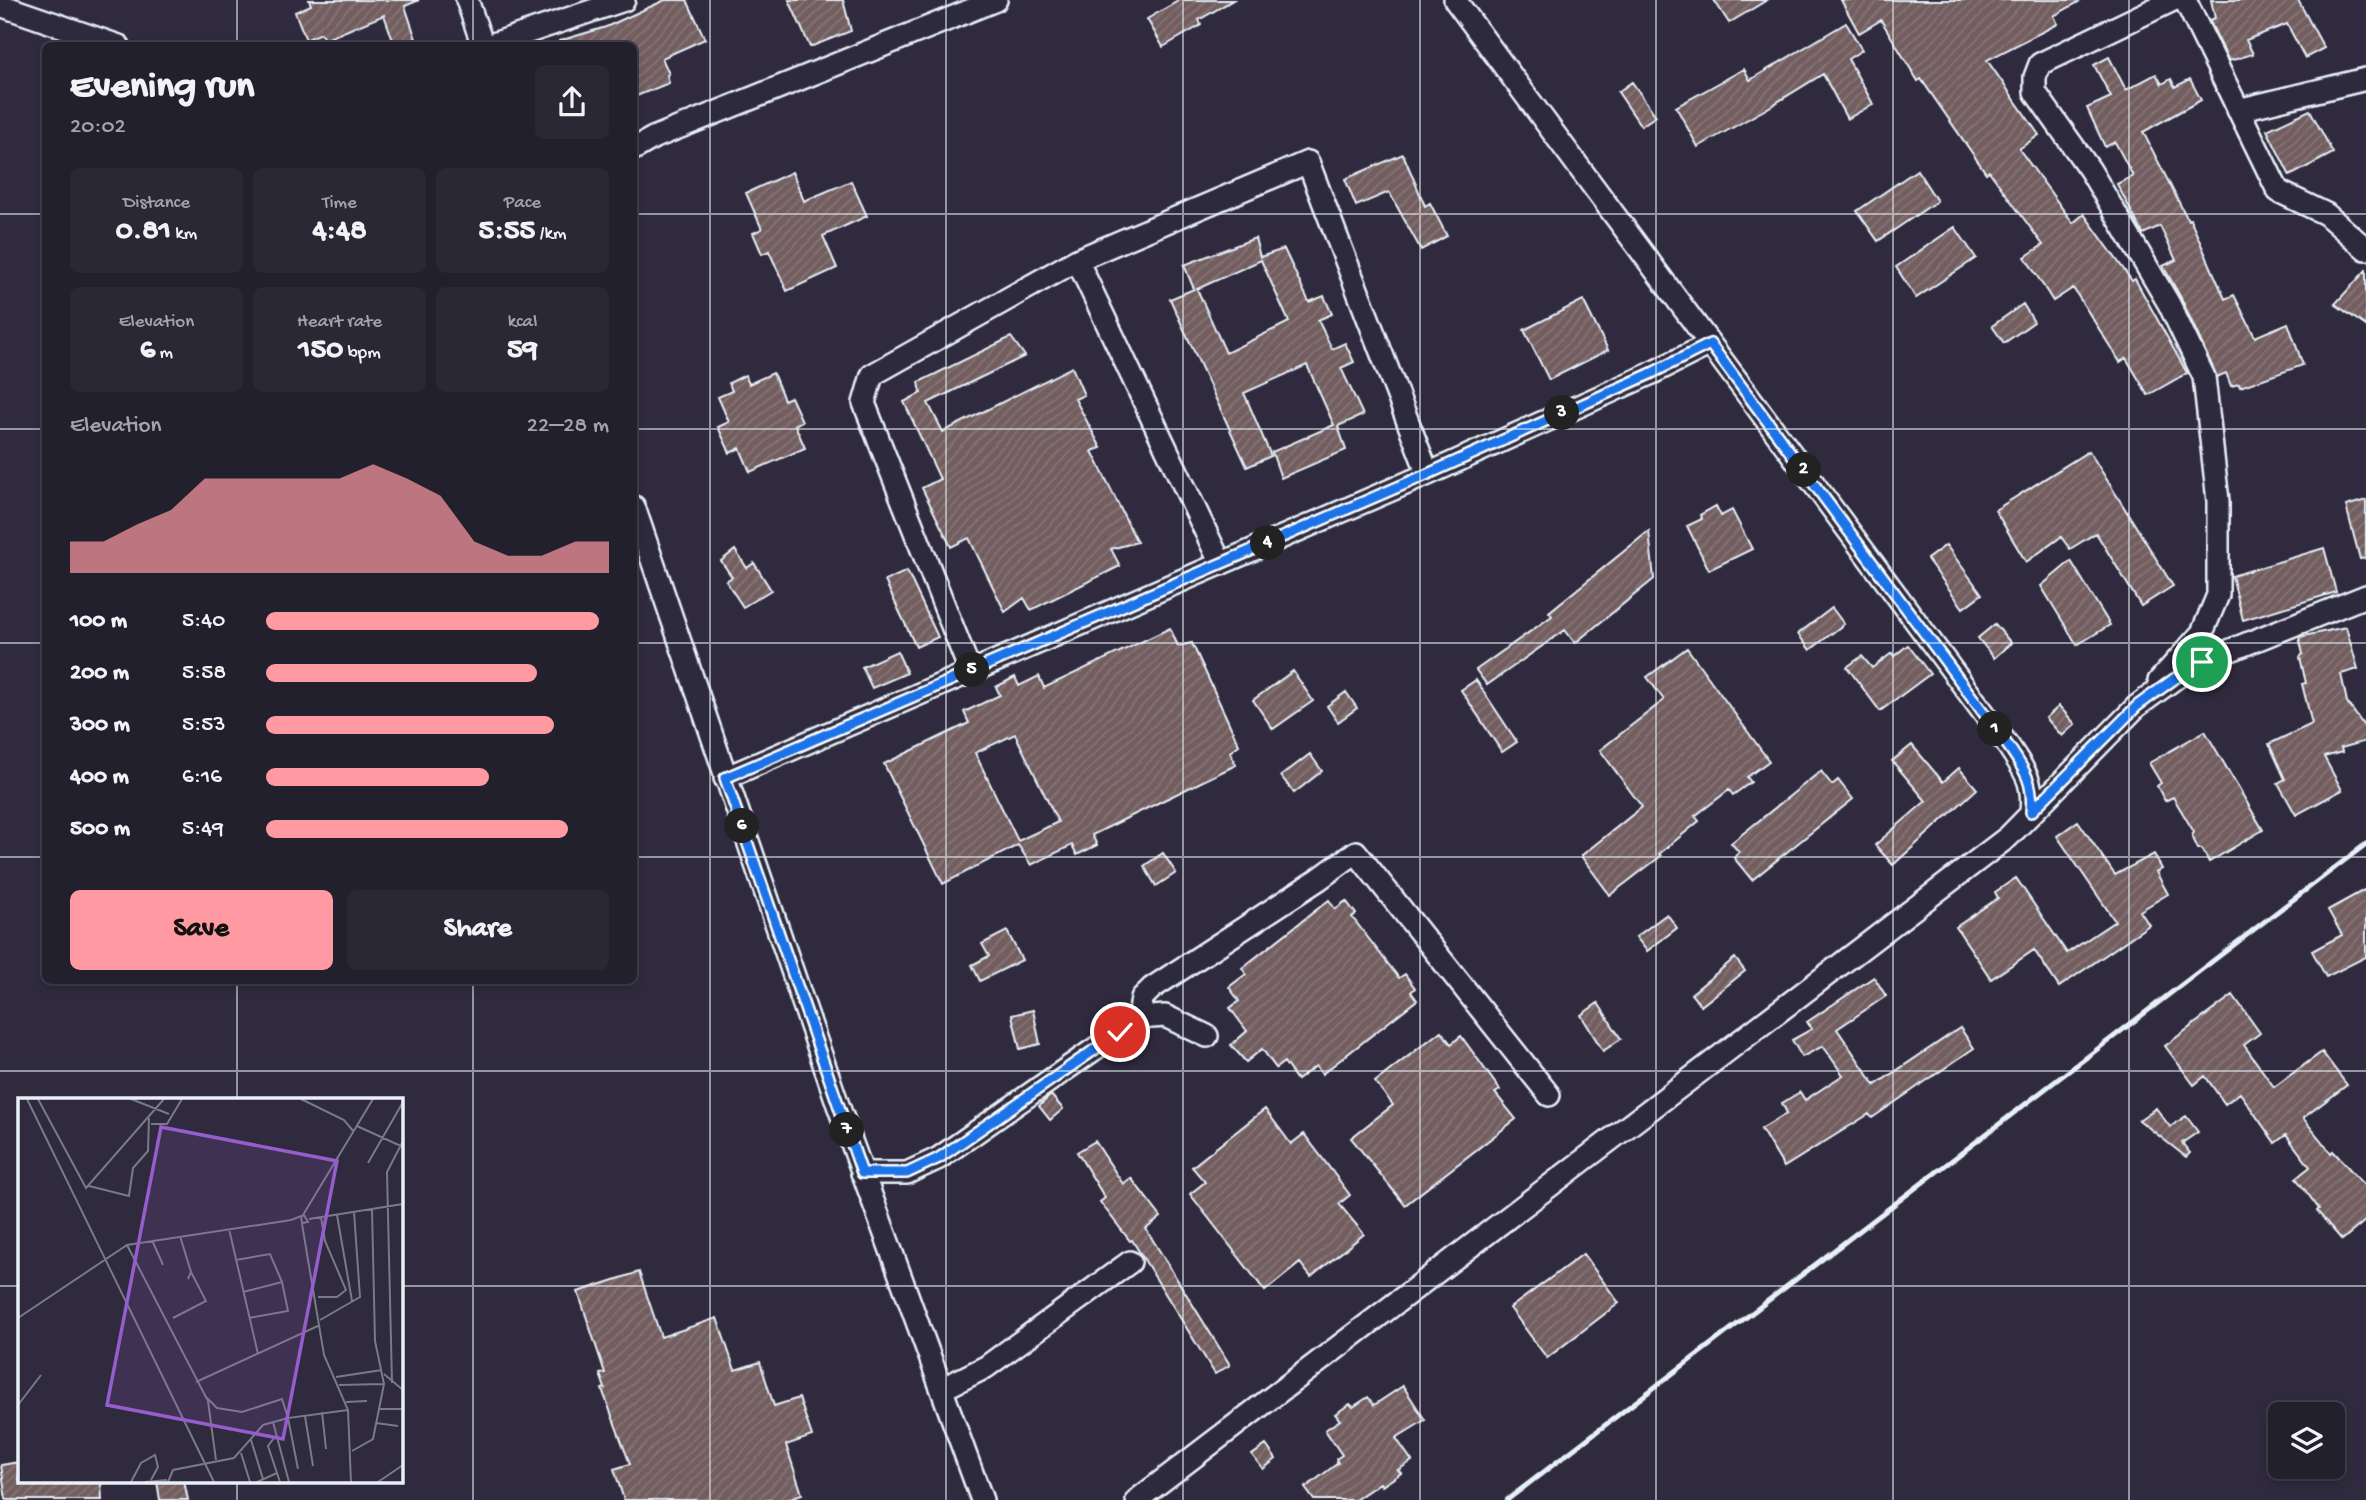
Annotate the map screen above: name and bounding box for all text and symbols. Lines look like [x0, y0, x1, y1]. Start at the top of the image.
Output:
button: share [535, 65, 609, 139]
text: Evening run [70, 66, 254, 110]
text: 20:02 [70, 114, 126, 141]
text: Distance [123, 192, 190, 215]
text: Time [322, 192, 357, 215]
text: Pace [504, 192, 541, 215]
text: 0.81 [116, 215, 171, 250]
text: 4:48 [312, 215, 367, 250]
text: 5:55 [479, 215, 535, 250]
text: km [171, 223, 197, 246]
text: /km [535, 223, 566, 246]
text: Elevation [119, 311, 194, 334]
text: Heart rate [297, 311, 382, 334]
text: kcal [508, 311, 537, 334]
text: 6 [140, 334, 155, 369]
text: 150 [298, 334, 343, 369]
text: 59 [507, 334, 538, 369]
text: m [155, 342, 173, 365]
text: bpm [343, 342, 381, 365]
pin: 3 [1544, 396, 1580, 430]
text: 3 [1557, 401, 1566, 424]
text: Elevation [70, 413, 161, 440]
text: 22–28 m [527, 413, 609, 440]
pin: 2 [1786, 452, 1822, 488]
text: 2 [1799, 458, 1808, 481]
pin: 4 [1250, 526, 1286, 560]
text: 4 [1263, 531, 1272, 554]
text: 100 m [70, 608, 127, 635]
text: 5:40 [182, 608, 225, 635]
pin [2172, 632, 2232, 692]
icon: arrive [2183, 643, 2221, 681]
pin: 5 [954, 652, 990, 688]
text: 5 [967, 658, 977, 681]
text: 200 m [70, 660, 129, 687]
text: 5:58 [182, 660, 226, 687]
text: 300 m [70, 712, 130, 739]
text: 5:53 [182, 712, 225, 739]
pin: 1 [1978, 712, 2012, 746]
text: 1 [1991, 717, 1998, 740]
text: 400 m [70, 764, 129, 791]
text: 6:16 [182, 764, 222, 791]
pin: 6 [724, 808, 760, 844]
text: 6 [737, 814, 746, 837]
text: 500 m [70, 816, 130, 843]
text: 5:49 [182, 816, 224, 843]
button: Save [70, 890, 333, 970]
button: Share [347, 890, 609, 970]
pin [1090, 1002, 1150, 1062]
icon: check [1101, 1013, 1139, 1051]
inset map [18, 1098, 402, 1482]
pin: 7 [830, 1112, 864, 1148]
text: 7 [842, 1118, 851, 1141]
map controls [2268, 1402, 2345, 1479]
button: layers [2268, 1402, 2345, 1479]

